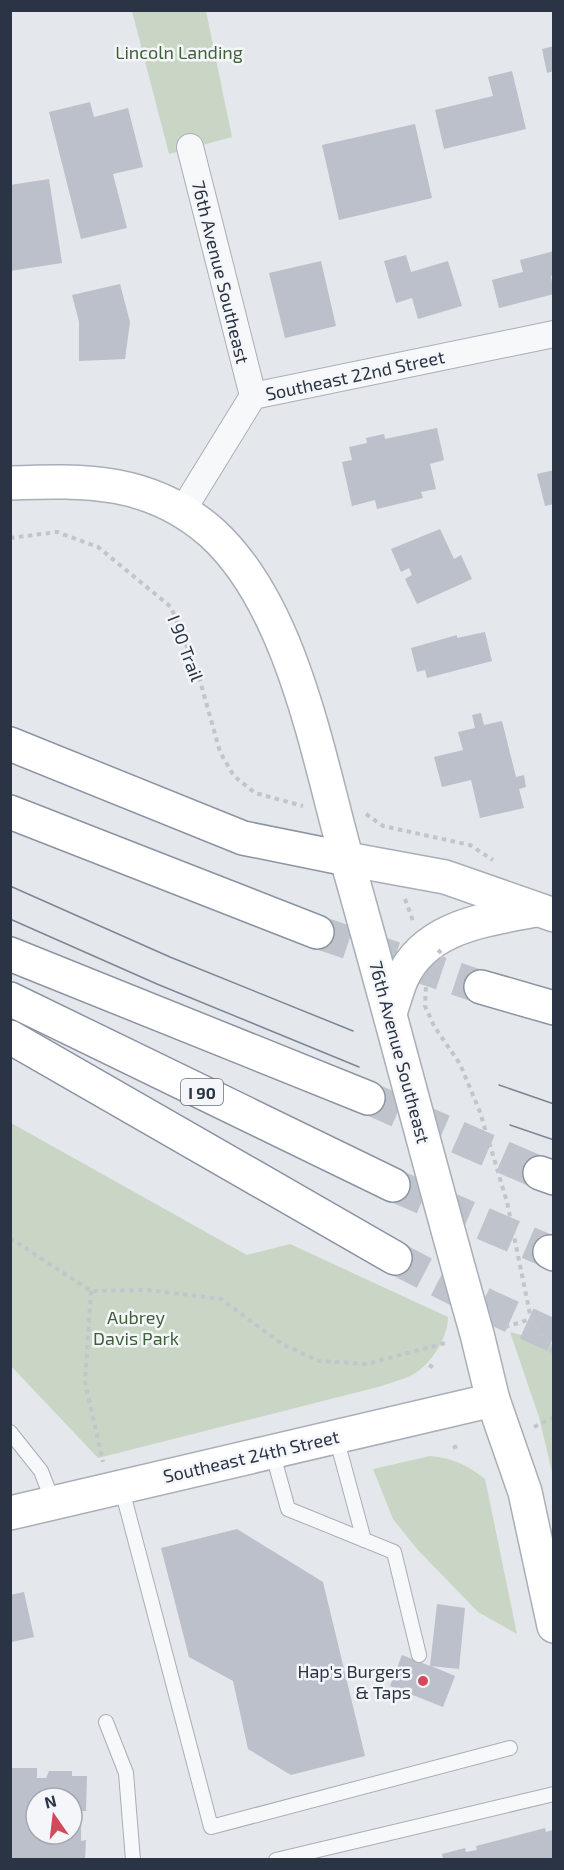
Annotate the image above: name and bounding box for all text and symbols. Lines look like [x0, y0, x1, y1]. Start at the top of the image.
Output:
park label: Lincoln Landing [115, 41, 243, 63]
street label: 76th Avenue Southeast [188, 178, 254, 366]
street label: Southeast 22nd Street [263, 345, 447, 405]
street label: I 90 Trail [163, 612, 209, 685]
street label: 76th Avenue Southeast [365, 958, 435, 1146]
road number: I 90 [181, 1079, 223, 1105]
park label: Aubrey Davis Park [93, 1306, 179, 1349]
street label: Southeast 24th Street [161, 1425, 341, 1487]
place label: Hap's Burgers & Taps [297, 1660, 411, 1703]
marker: Hap's Burgers & Taps [416, 1674, 430, 1688]
north arrow [24, 1786, 84, 1846]
text: N [42, 1790, 58, 1812]

